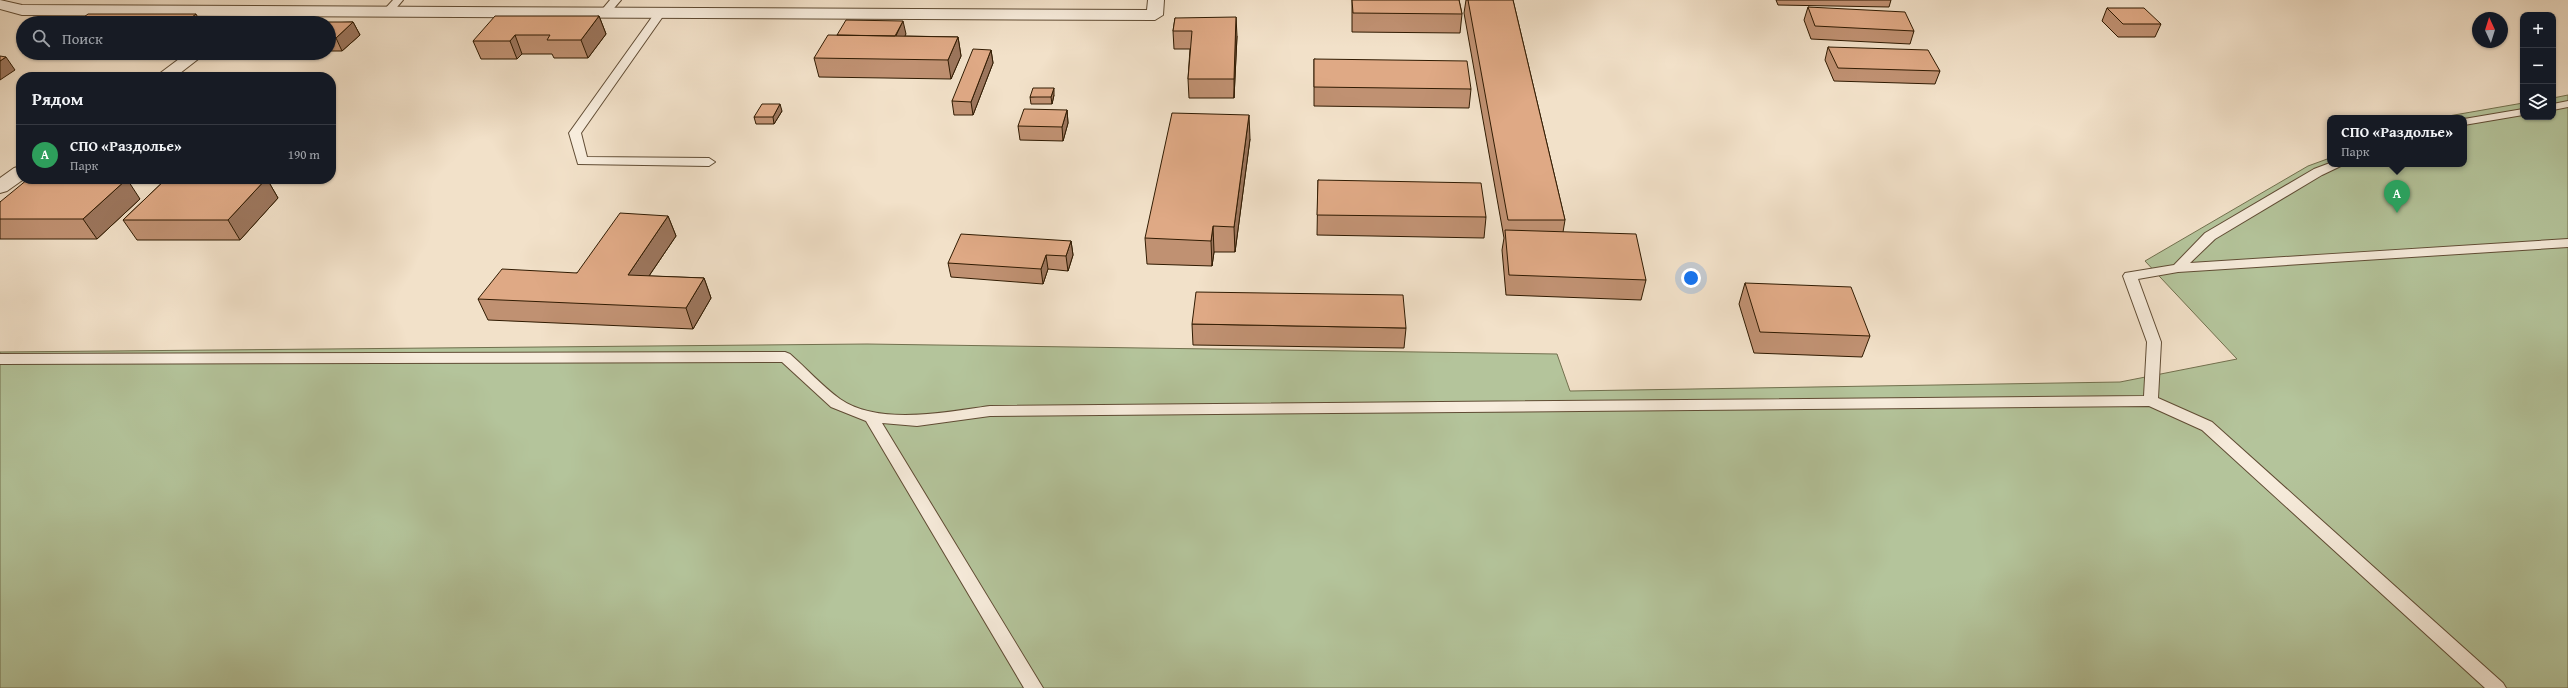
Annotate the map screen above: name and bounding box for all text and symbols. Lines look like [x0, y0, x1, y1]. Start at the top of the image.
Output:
north arrow [2472, 12, 2508, 48]
map controls [2520, 12, 2556, 120]
button: + [2520, 12, 2556, 48]
search box [16, 16, 336, 60]
icon: search [30, 27, 52, 49]
text: Поиск [62, 28, 103, 49]
button: − [2520, 48, 2556, 84]
button: layers [2520, 84, 2556, 120]
text: Рядом [32, 86, 83, 111]
popup [2327, 115, 2467, 167]
text: СПО «Раздолье» [2341, 121, 2453, 142]
text: СПО «Раздолье» [70, 135, 182, 156]
text: Парк [2341, 142, 2370, 161]
text: A [41, 145, 49, 164]
text: 190 m [288, 145, 320, 164]
text: Парк [70, 156, 98, 175]
pin: A [2384, 180, 2410, 213]
your location [1681, 268, 1701, 288]

